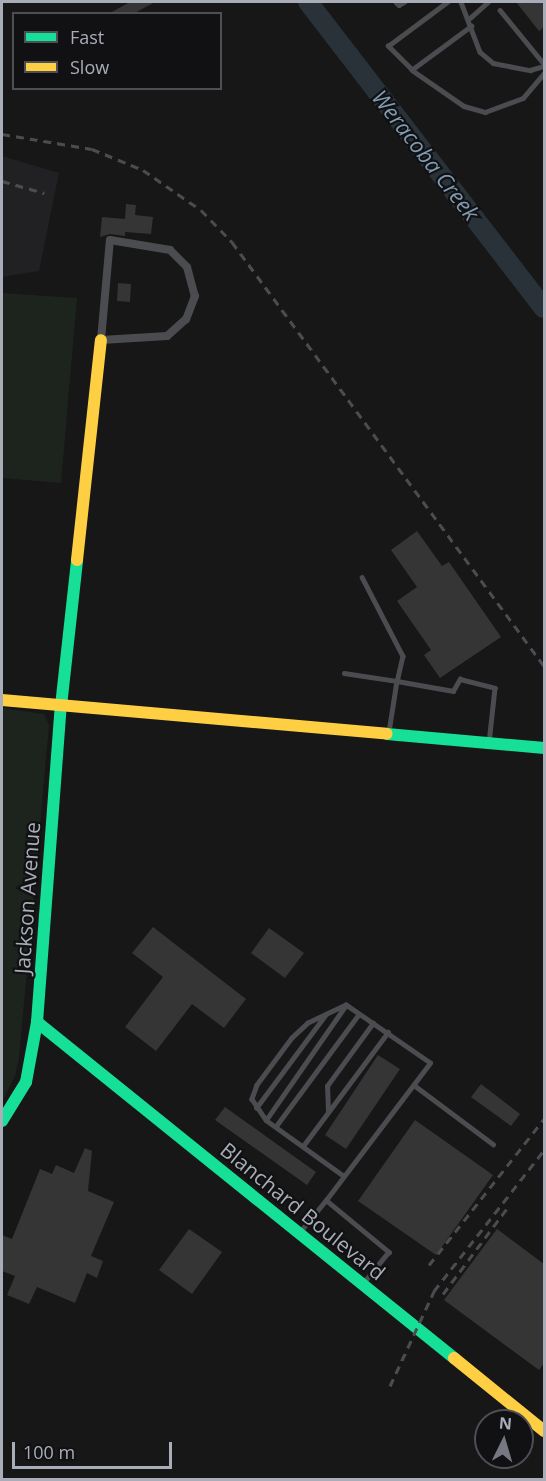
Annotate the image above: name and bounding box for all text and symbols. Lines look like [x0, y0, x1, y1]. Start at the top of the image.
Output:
legend [12, 12, 222, 90]
text: Fast [70, 25, 104, 49]
text: Slow [70, 55, 109, 79]
water label: Weracoba Creek [367, 84, 485, 226]
street label: Jackson Avenue [9, 821, 45, 975]
street label: Blanchard Boulevard [216, 1137, 390, 1285]
north arrow [474, 1409, 534, 1469]
text: N [498, 1412, 513, 1435]
scale bar [15, 1430, 176, 1468]
text: 100 m [23, 1440, 75, 1464]

